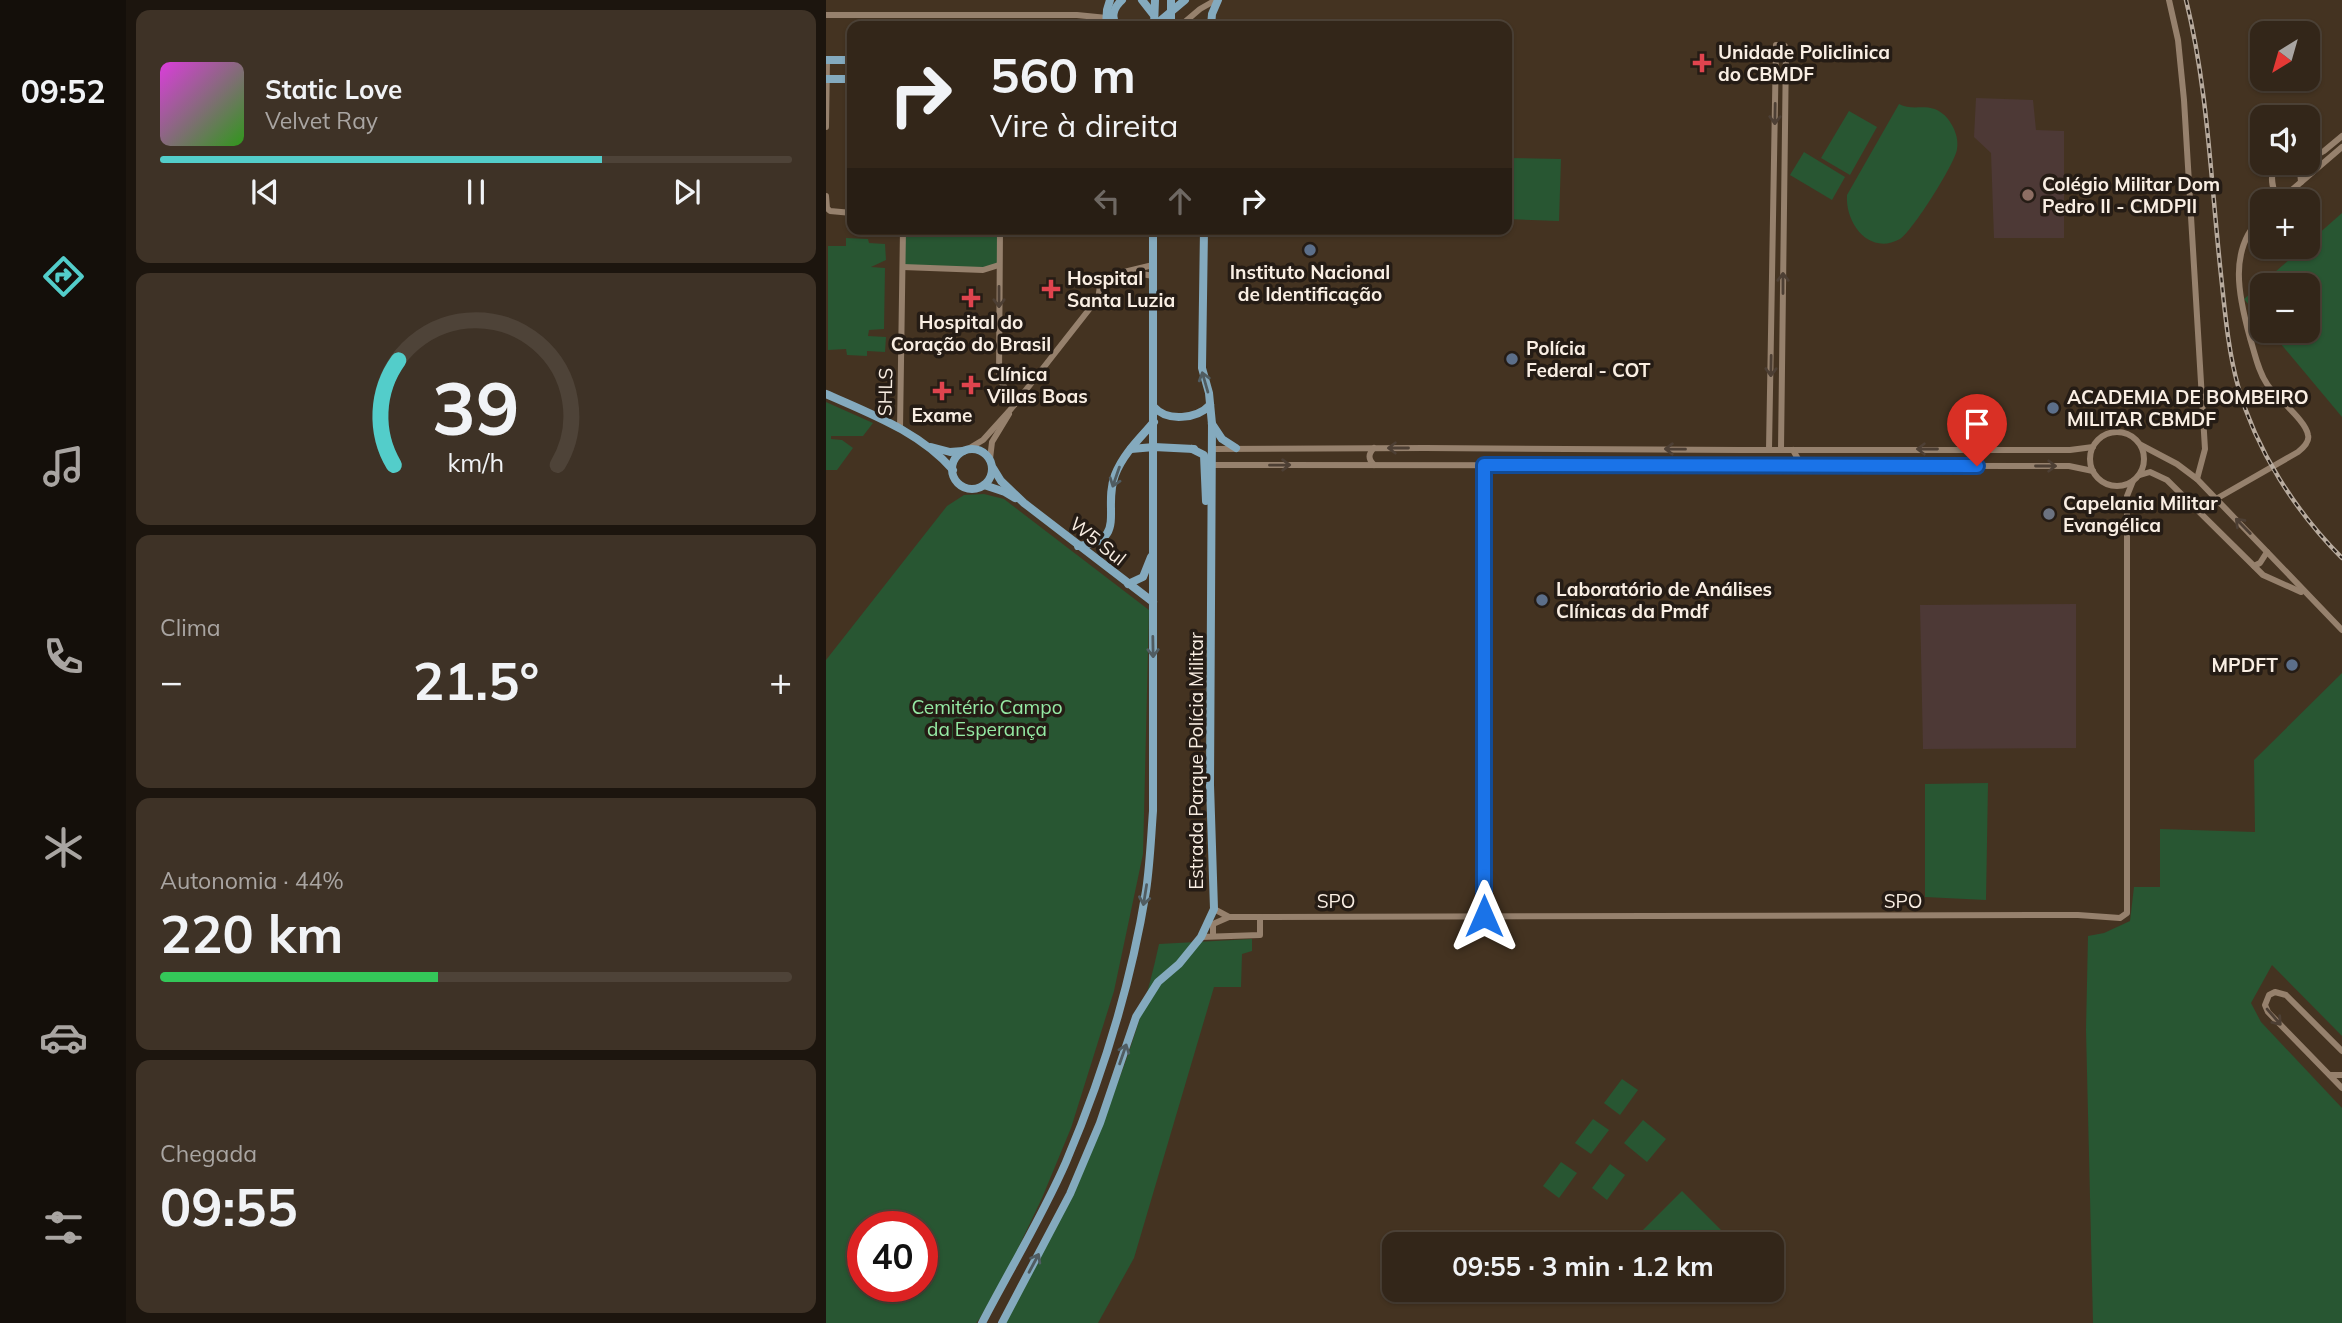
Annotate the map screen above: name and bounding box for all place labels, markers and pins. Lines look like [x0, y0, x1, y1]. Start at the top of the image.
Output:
place label: Unidade Policlinica do CBMDF [1718, 40, 1890, 86]
marker: Unidade Policlinica do CBMDF [1692, 53, 1712, 73]
place label: Colégio Militar Dom Pedro II - CMDPII [2042, 172, 2220, 218]
marker: Colégio Militar Dom Pedro II - CMDPII [2020, 187, 2036, 203]
marker: Instituto Nacional de Identificação [1302, 242, 1318, 258]
place label: Instituto Nacional de Identificação [1230, 260, 1390, 306]
place label: Hospital Santa Luzia [1067, 266, 1175, 312]
marker: Hospital Santa Luzia [1041, 279, 1061, 299]
marker: Hospital do Coração do Brasil [961, 288, 981, 308]
place label: Hospital do Coração do Brasil [891, 310, 1051, 356]
place label: Polícia Federal - COT [1526, 336, 1651, 382]
marker: Polícia Federal - COT [1504, 351, 1520, 367]
place label: Clínica Villas Boas [986, 362, 1088, 408]
marker: Clínica Villas Boas [961, 375, 981, 395]
marker: Exame [932, 381, 952, 401]
place label: ACADEMIA DE BOMBEIRO MILITAR CBMDF [2067, 385, 2309, 431]
pin [1947, 394, 2007, 466]
marker: ACADEMIA DE BOMBEIRO MILITAR CBMDF [2045, 400, 2061, 416]
place label: Exame [912, 403, 972, 427]
place label: Capelania Militar Evangélica [2063, 491, 2218, 537]
marker: Capelania Militar Evangélica [2041, 506, 2057, 522]
place label: Laboratório de Análises Clínicas da Pmdf [1556, 577, 1772, 623]
marker: Laboratório de Análises Clínicas da Pmdf [1534, 592, 1550, 608]
place label: MPDFT [2212, 653, 2278, 677]
marker: MPDFT [2284, 657, 2300, 673]

